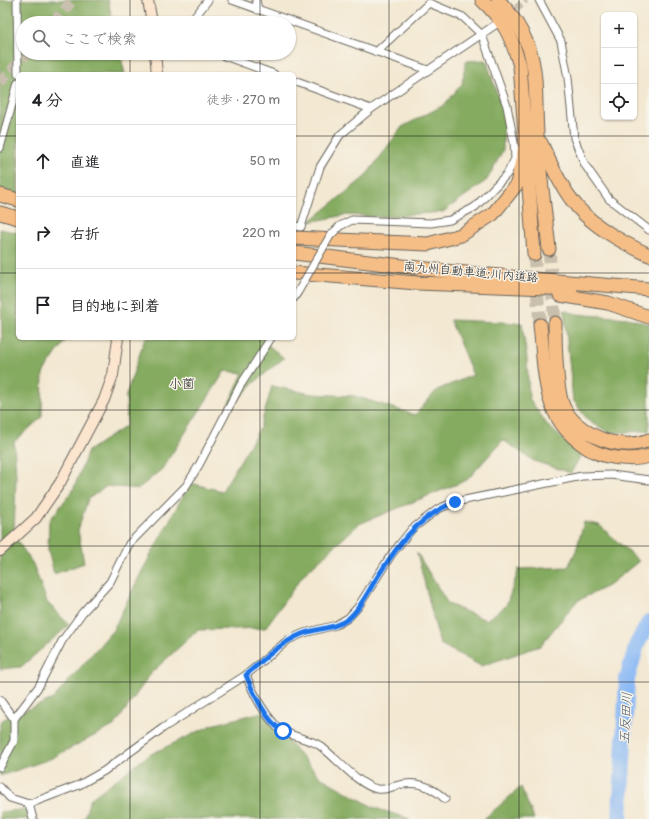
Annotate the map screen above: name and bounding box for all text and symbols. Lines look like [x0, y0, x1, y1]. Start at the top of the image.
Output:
map controls [601, 12, 637, 120]
button: + [601, 12, 637, 48]
search box [16, 16, 296, 60]
icon: search [30, 27, 52, 49]
text: ここで検索 [62, 30, 137, 49]
button: − [601, 48, 637, 84]
button: locate [601, 84, 637, 120]
text: 4 分 [32, 90, 63, 111]
text: 徒歩 · 270 m [207, 92, 280, 108]
icon: ahead [32, 150, 54, 172]
text: 直進 [70, 153, 100, 172]
text: 50 m [250, 153, 280, 169]
icon: right [32, 222, 54, 244]
text: 右折 [70, 225, 100, 244]
text: 220 m [242, 225, 280, 241]
street label: 南九州自動車道;川内道路 [403, 259, 539, 286]
icon: arrive [32, 294, 54, 316]
text: 目的地に到着 [70, 297, 160, 316]
district label: 小薗 [169, 376, 195, 392]
route end [446, 493, 464, 511]
water label: 五反田川 [617, 692, 635, 744]
route start [274, 722, 292, 740]

